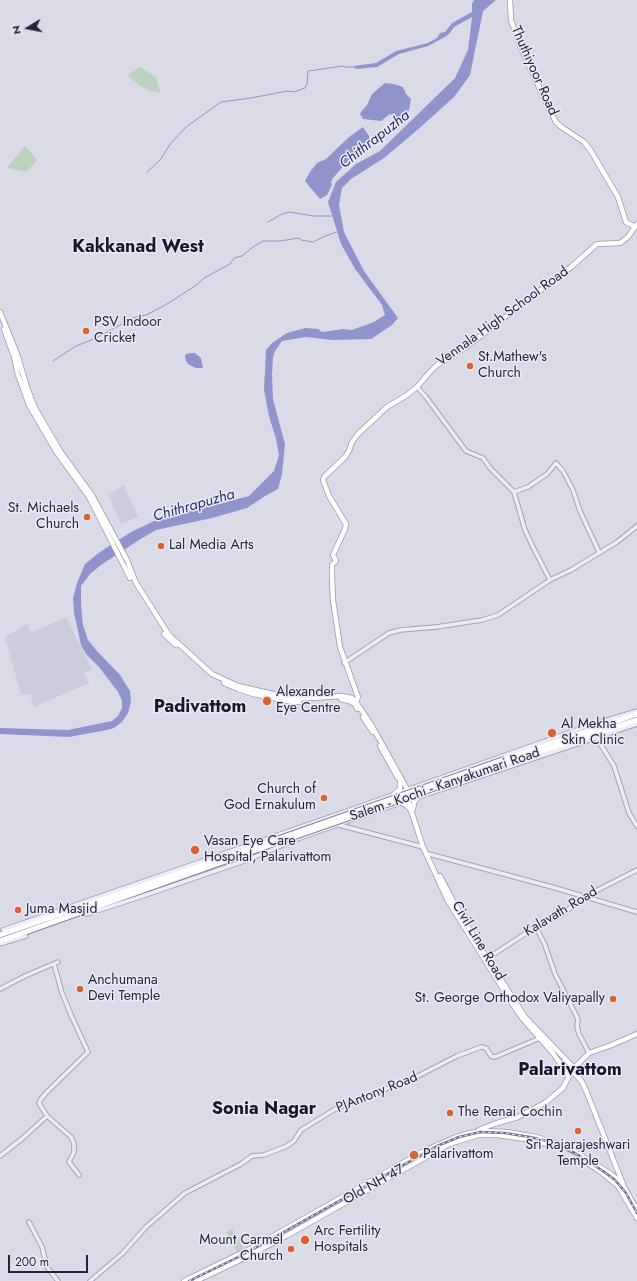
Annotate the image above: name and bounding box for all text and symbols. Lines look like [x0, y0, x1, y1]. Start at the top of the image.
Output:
north arrow [8, 8, 48, 48]
text: N [8, 24, 25, 36]
street label: Thuthiyoor Road [507, 24, 561, 118]
water label: Chithrapuzha [336, 107, 414, 173]
district label: Kakkanad West [72, 237, 204, 259]
street label: Vennala High School Road [434, 264, 572, 370]
place label: PSV Indoor Cricket [94, 315, 162, 348]
marker: PSV Indoor Cricket [81, 326, 91, 336]
place label: St.Mathew's Church [478, 350, 547, 382]
marker: St.Mathew's Church [465, 361, 475, 371]
water label: Chithrapuzha [151, 486, 237, 526]
place label: St. Michaels Church [8, 501, 79, 534]
marker: St. Michaels Church [82, 512, 92, 522]
place label: Lal Media Arts [169, 538, 254, 554]
marker: Lal Media Arts [156, 541, 166, 551]
place label: Alexander Eye Centre [276, 685, 340, 718]
marker: Alexander Eye Centre [261, 695, 273, 707]
district label: Padivattom [154, 697, 246, 719]
place label: Al Mekha Skin Clinic [561, 717, 624, 750]
marker: Al Mekha Skin Clinic [546, 727, 558, 739]
street label: Salem - Kochi - Kanyakumari Road [348, 745, 542, 825]
place label: Church of God Ernakulum [224, 782, 316, 814]
marker: Church of God Ernakulum [319, 793, 329, 803]
place label: Vasan Eye Care Hospital, Palarivattom [204, 834, 331, 866]
marker: Vasan Eye Care Hospital, Palarivattom [189, 844, 201, 856]
street label: Kalavath Road [521, 884, 601, 940]
street label: Civil Line Road [448, 898, 508, 984]
place label: Juma Masjid [26, 902, 97, 918]
marker: Juma Masjid [13, 905, 23, 915]
place label: Anchumana Devi Temple [88, 973, 160, 1006]
marker: Anchumana Devi Temple [75, 984, 85, 994]
place label: St. George Orthodox Valiyapally [415, 991, 605, 1007]
marker: St. George Orthodox Valiyapally [608, 994, 618, 1004]
district label: Palarivattom [518, 1060, 622, 1082]
street label: PJAntony Road [334, 1069, 420, 1117]
district label: Sonia Nagar [212, 1099, 316, 1121]
place label: The Renai Cochin [458, 1105, 563, 1121]
marker: The Renai Cochin [445, 1108, 455, 1118]
marker: Sri Rajarajeshwari Temple [573, 1126, 583, 1136]
place label: Sri Rajarajeshwari Temple [526, 1138, 630, 1170]
place label: Palarivattom [423, 1147, 494, 1163]
marker: Palarivattom [408, 1149, 420, 1161]
street label: Old NH 47 [341, 1161, 407, 1209]
place label: Arc Fertility Hospitals [314, 1224, 381, 1256]
place label: Mount Carmel Church [199, 1233, 283, 1266]
marker: Arc Fertility Hospitals [299, 1234, 311, 1246]
marker: Mount Carmel Church [286, 1244, 296, 1254]
scale bar [10, 1247, 90, 1273]
text: 200 m [15, 1253, 49, 1271]

